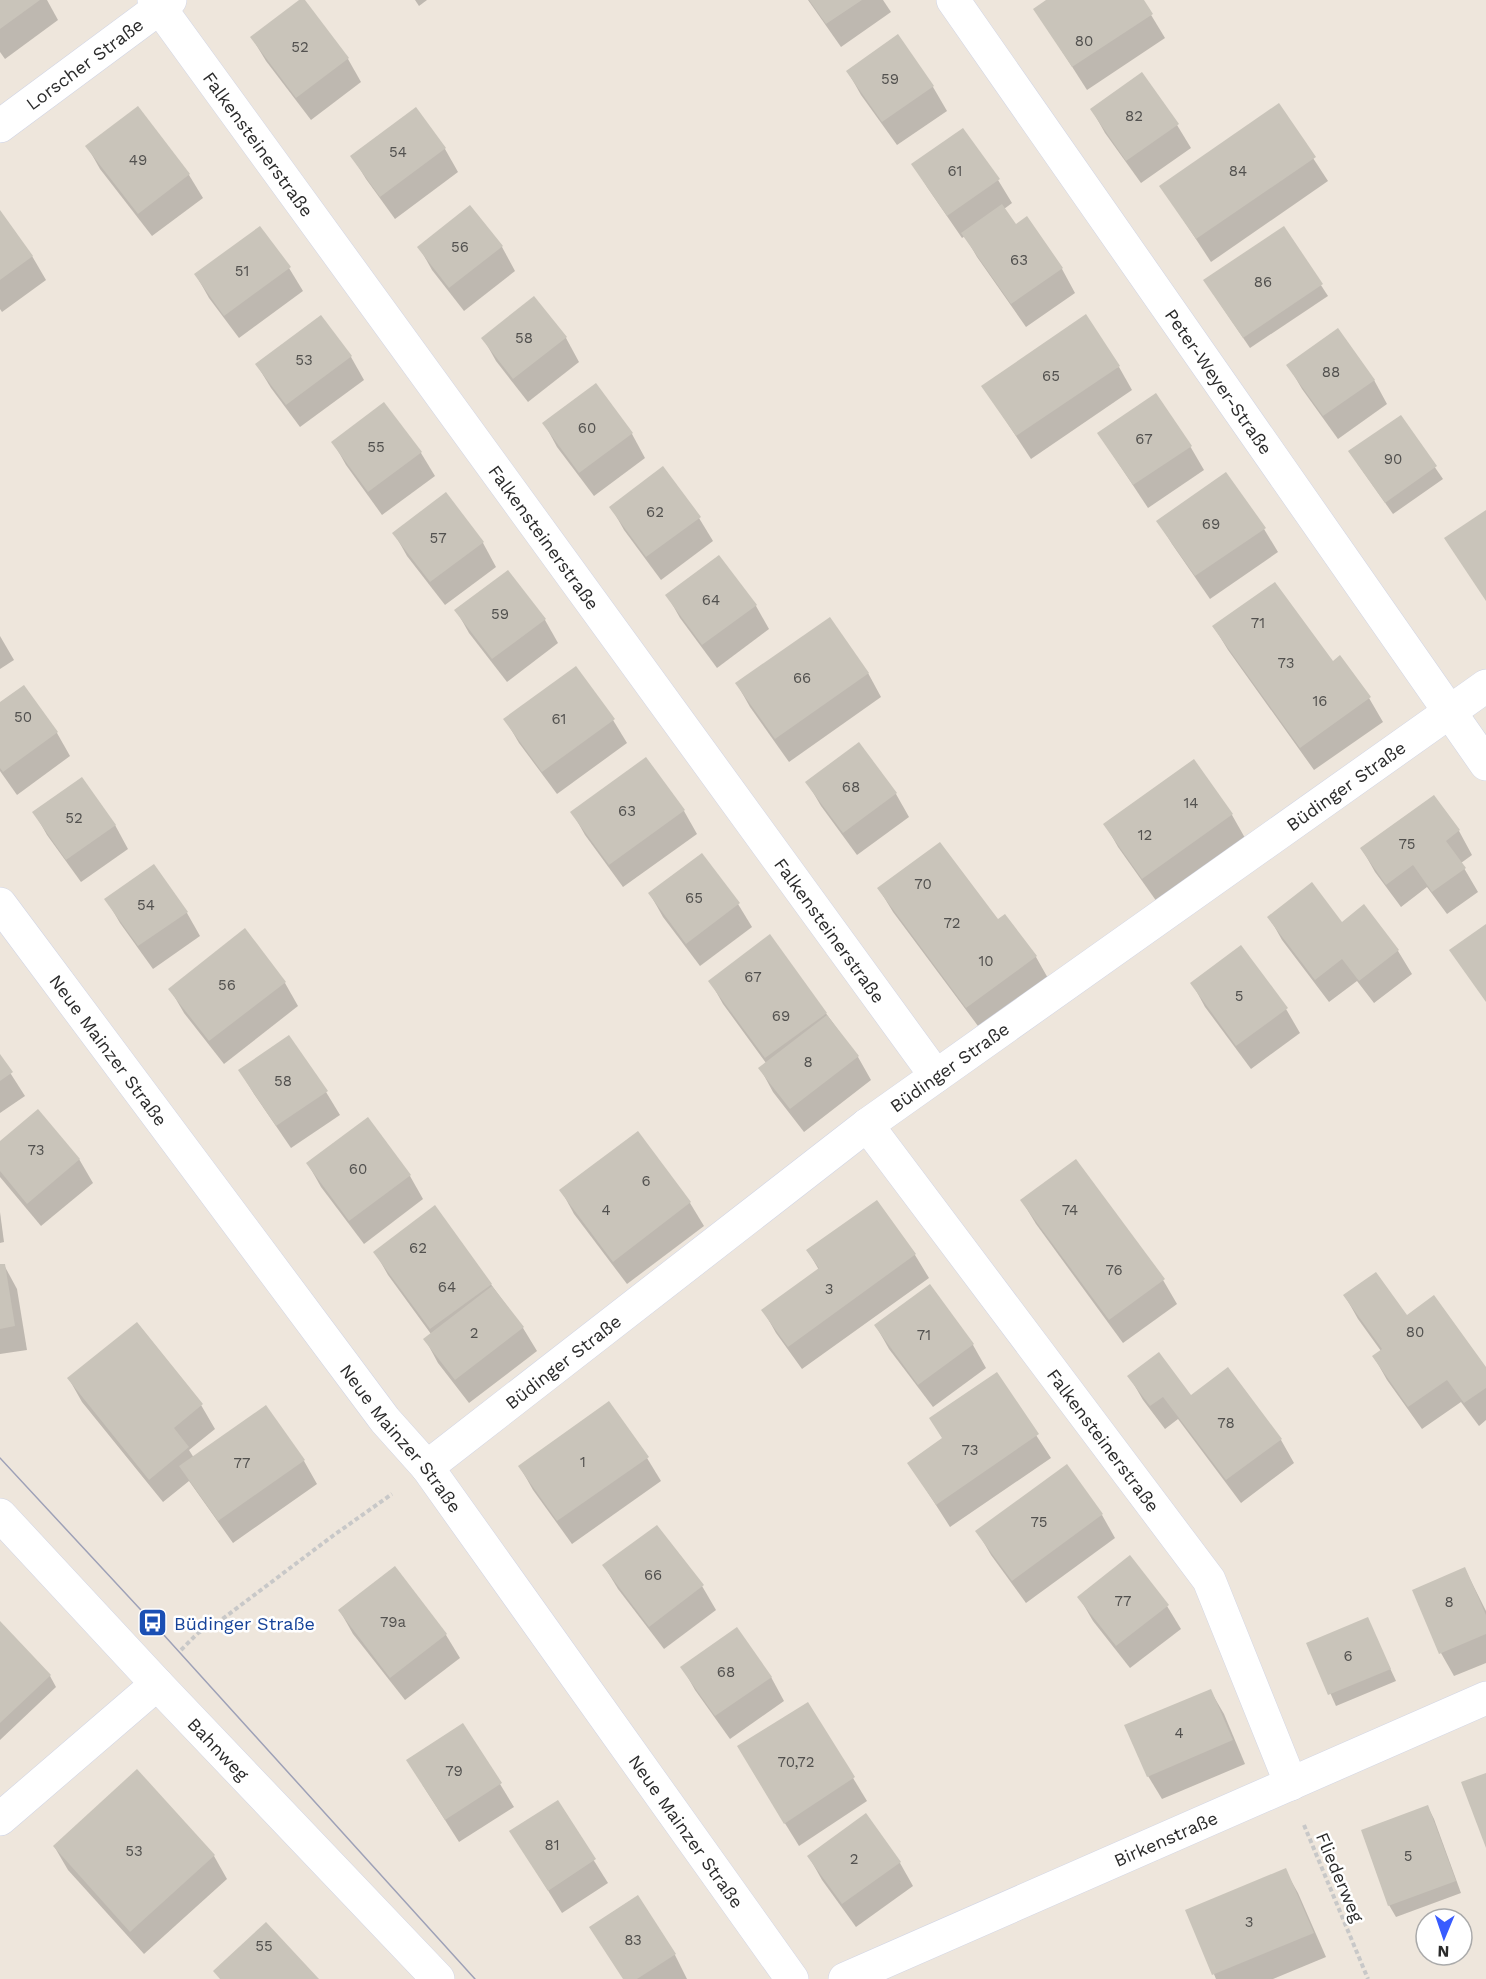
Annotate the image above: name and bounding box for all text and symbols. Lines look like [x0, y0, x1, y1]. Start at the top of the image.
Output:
street label: Lorscher Straße [22, 13, 147, 114]
house number: 80 [1075, 32, 1093, 50]
house number: 52 [291, 38, 309, 56]
street label: Falkensteinerstraße [199, 68, 318, 220]
house number: 59 [881, 70, 899, 88]
house number: 82 [1125, 107, 1143, 125]
house number: 54 [389, 143, 407, 161]
house number: 49 [129, 151, 147, 169]
house number: 61 [948, 162, 962, 180]
house number: 84 [1229, 162, 1247, 180]
house number: 56 [451, 238, 469, 256]
house number: 63 [1010, 251, 1028, 269]
house number: 51 [235, 262, 249, 280]
house number: 86 [1254, 273, 1272, 291]
street label: Peter-Weyer-Straße [1161, 305, 1277, 458]
house number: 58 [515, 329, 533, 347]
house number: 53 [295, 351, 313, 369]
house number: 88 [1322, 363, 1340, 381]
house number: 65 [1042, 367, 1060, 385]
house number: 60 [578, 419, 596, 437]
house number: 67 [1135, 430, 1153, 448]
house number: 55 [367, 438, 385, 456]
house number: 90 [1384, 450, 1402, 468]
street label: Falkensteinerstraße [485, 461, 604, 614]
house number: 62 [646, 503, 664, 521]
house number: 69 [1202, 515, 1220, 533]
house number: 57 [429, 529, 447, 547]
house number: 64 [702, 591, 720, 609]
house number: 59 [491, 605, 509, 623]
house number: 71 [1251, 614, 1265, 632]
house number: 73 [1277, 654, 1295, 672]
house number: 66 [793, 669, 811, 687]
house number: 16 [1313, 692, 1327, 710]
house number: 50 [14, 708, 32, 726]
house number: 61 [552, 710, 566, 728]
street label: Büdinger Straße [1282, 736, 1409, 835]
house number: 68 [842, 778, 860, 796]
house number: 14 [1183, 794, 1199, 812]
house number: 63 [618, 802, 636, 820]
house number: 52 [65, 809, 83, 827]
house number: 12 [1138, 826, 1152, 844]
house number: 75 [1398, 835, 1416, 853]
street label: Falkensteinerstraße [771, 854, 890, 1007]
house number: 70 [914, 875, 932, 893]
house number: 65 [685, 889, 703, 907]
house number: 54 [137, 896, 155, 914]
house number: 72 [943, 914, 961, 932]
house number: 10 [978, 952, 994, 970]
house number: 67 [744, 968, 762, 986]
street label: Neue Mainzer Straße [46, 970, 172, 1130]
house number: 56 [218, 976, 236, 994]
house number: 5 [1235, 987, 1243, 1005]
house number: 69 [772, 1007, 790, 1025]
street label: Büdinger Straße [886, 1017, 1013, 1116]
house number: 8 [803, 1053, 813, 1071]
house number: 58 [274, 1072, 292, 1090]
house number: 73 [27, 1141, 45, 1159]
house number: 60 [349, 1160, 367, 1178]
house number: 6 [641, 1172, 651, 1190]
house number: 4 [601, 1201, 611, 1219]
house number: 74 [1062, 1201, 1078, 1219]
house number: 62 [409, 1239, 427, 1257]
house number: 76 [1105, 1261, 1123, 1279]
house number: 64 [438, 1278, 456, 1296]
house number: 3 [825, 1280, 833, 1298]
street label: Büdinger Straße [501, 1310, 625, 1413]
house number: 80 [1406, 1323, 1424, 1341]
house number: 2 [470, 1324, 478, 1342]
house number: 71 [917, 1326, 931, 1344]
street label: Neue Mainzer Straße [336, 1360, 466, 1516]
street label: Falkensteinerstraße [1043, 1364, 1164, 1516]
house number: 78 [1217, 1414, 1235, 1432]
house number: 73 [961, 1441, 979, 1459]
house number: 1 [580, 1453, 586, 1471]
house number: 77 [234, 1454, 250, 1472]
house number: 75 [1030, 1513, 1048, 1531]
house number: 66 [644, 1566, 662, 1584]
house number: 77 [1115, 1592, 1131, 1610]
house number: 8 [1444, 1593, 1454, 1611]
bus stop icon: Büdinger Straße [137, 1607, 169, 1639]
place label: Büdinger Straße [174, 1613, 315, 1634]
house number: 79a [380, 1613, 407, 1631]
house number: 6 [1343, 1647, 1353, 1665]
house number: 68 [717, 1663, 735, 1681]
street label: Bahnweg [184, 1713, 254, 1785]
house number: 4 [1174, 1724, 1184, 1742]
street label: Neue Mainzer Straße [625, 1750, 748, 1912]
house number: 70,72 [778, 1753, 814, 1771]
house number: 79 [445, 1762, 463, 1780]
street label: Birkenstraße [1110, 1807, 1221, 1870]
street label: Fliederweg [1312, 1829, 1368, 1925]
house number: 81 [544, 1836, 560, 1854]
house number: 53 [125, 1842, 143, 1860]
house number: 5 [1404, 1847, 1412, 1865]
house number: 2 [850, 1850, 858, 1868]
north arrow [1414, 1907, 1474, 1967]
house number: 3 [1245, 1913, 1253, 1931]
house number: 83 [624, 1931, 642, 1949]
house number: 55 [255, 1937, 273, 1955]
text: N [1437, 1942, 1450, 1961]

